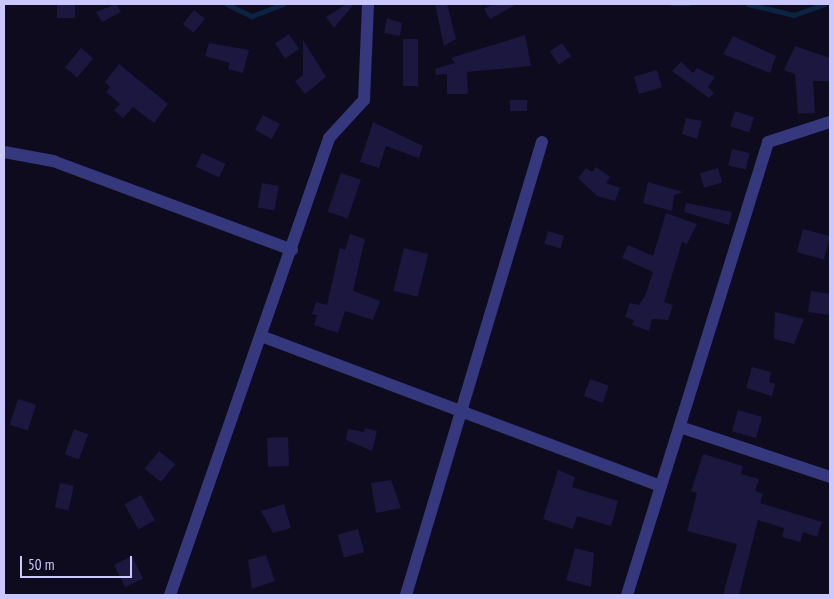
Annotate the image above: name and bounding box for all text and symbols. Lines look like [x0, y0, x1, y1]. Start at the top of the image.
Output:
scale bar [22, 546, 135, 578]
text: 50 m [28, 555, 54, 574]

